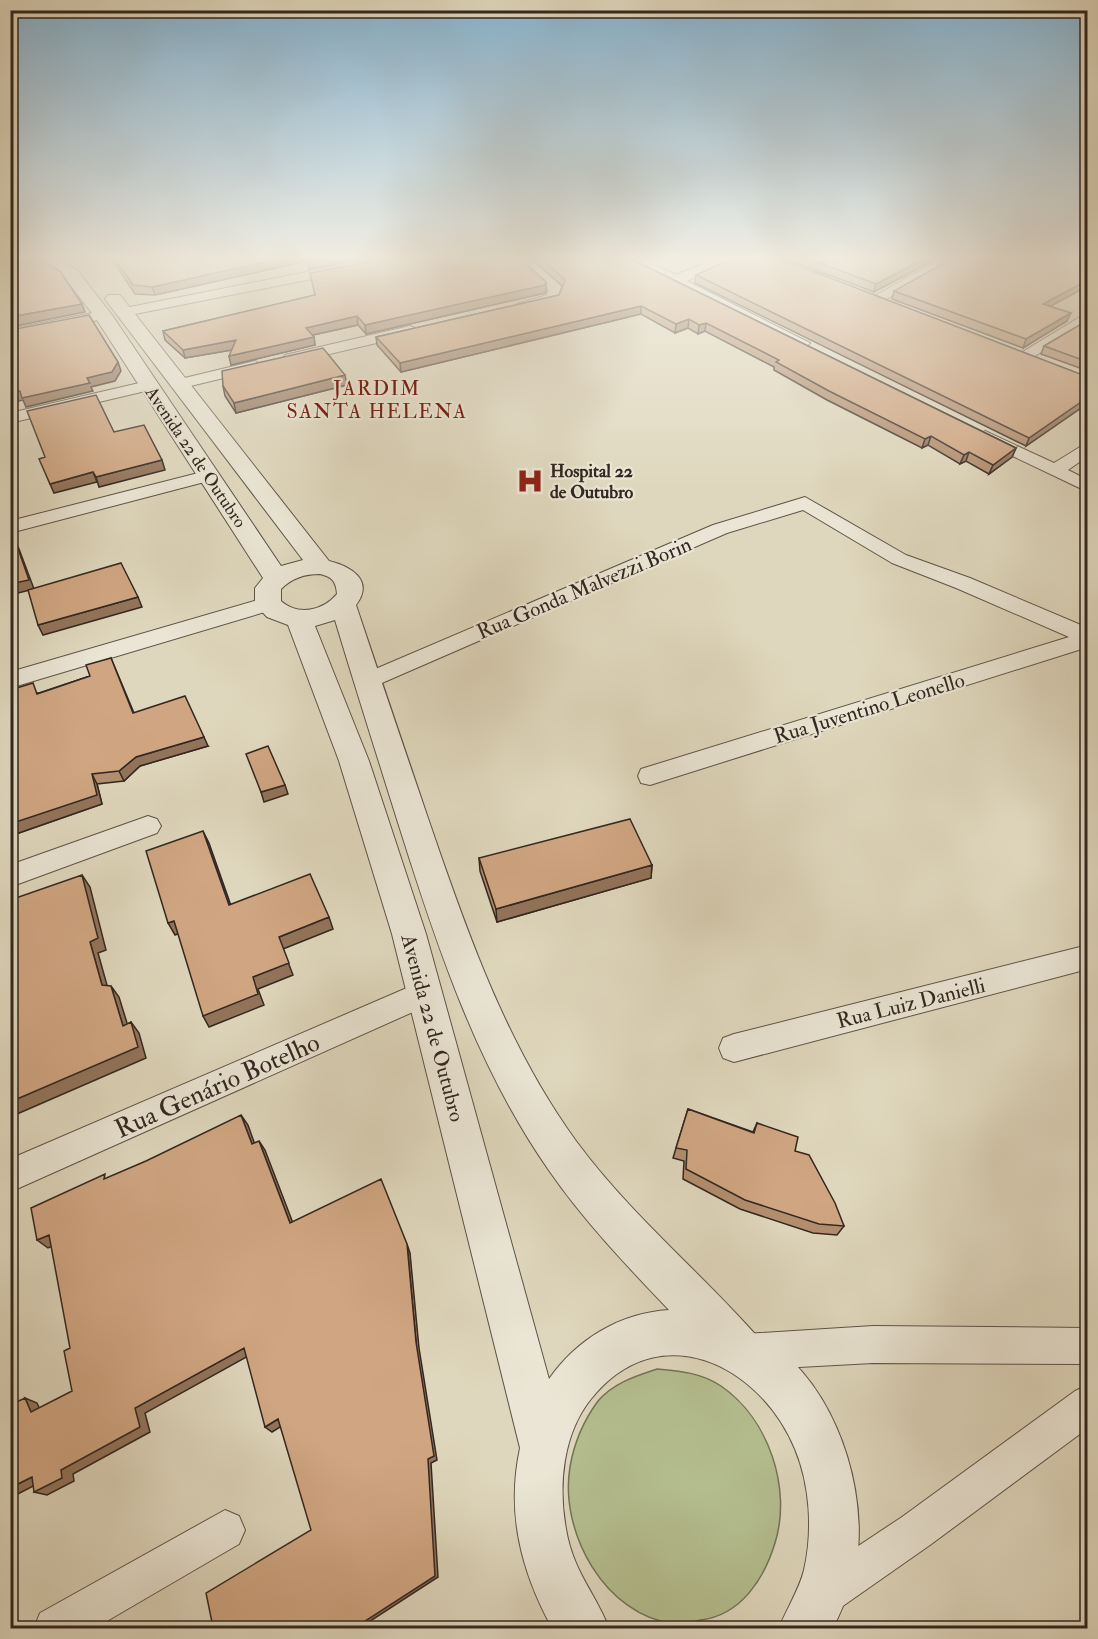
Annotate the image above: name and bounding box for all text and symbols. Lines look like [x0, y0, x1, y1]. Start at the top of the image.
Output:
district label: JARDIM SANTA HELENA [287, 376, 467, 424]
street label: Avenida 22 de Outubro [139, 381, 252, 533]
place label: Hospital 22 de Outubro [550, 460, 634, 504]
hospital icon: Hospital 22 de Outubro [515, 466, 545, 496]
street label: Rua Gonda Malvezzi Borin [473, 531, 696, 646]
street label: Rua Juventino Leonello [770, 667, 968, 750]
street label: Avenida 22 de Outubro [394, 930, 471, 1125]
street label: Rua Luiz Danielli [834, 972, 989, 1035]
street label: Rua Genário Botelho [110, 1026, 325, 1145]

